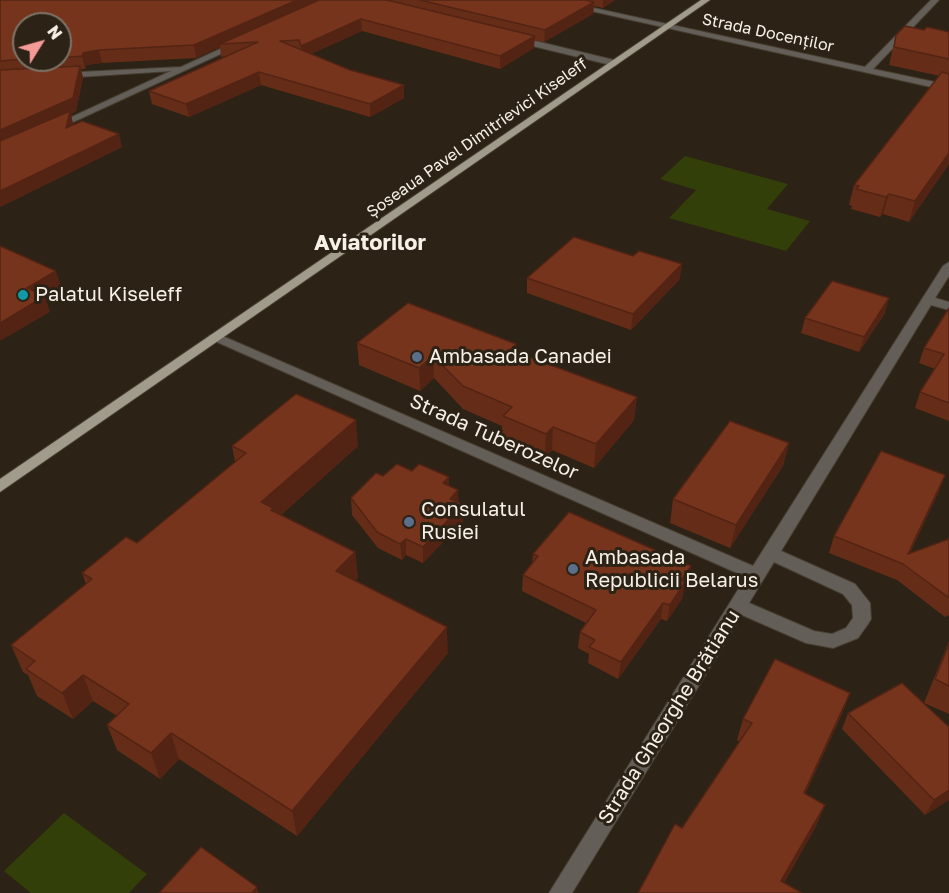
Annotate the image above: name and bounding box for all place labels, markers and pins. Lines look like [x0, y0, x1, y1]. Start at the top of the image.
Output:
place label: Palatul Kiseleff [35, 283, 182, 307]
marker: Palatul Kiseleff [16, 288, 30, 302]
place label: Ambasada Canadei [429, 345, 612, 369]
marker: Ambasada Canadei [410, 350, 424, 364]
place label: Consulatul Rusiei [421, 498, 526, 545]
marker: Consulatul Rusiei [402, 515, 416, 529]
place label: Ambasada Republicii Belarus [585, 546, 758, 593]
marker: Ambasada Republicii Belarus [566, 562, 580, 576]

